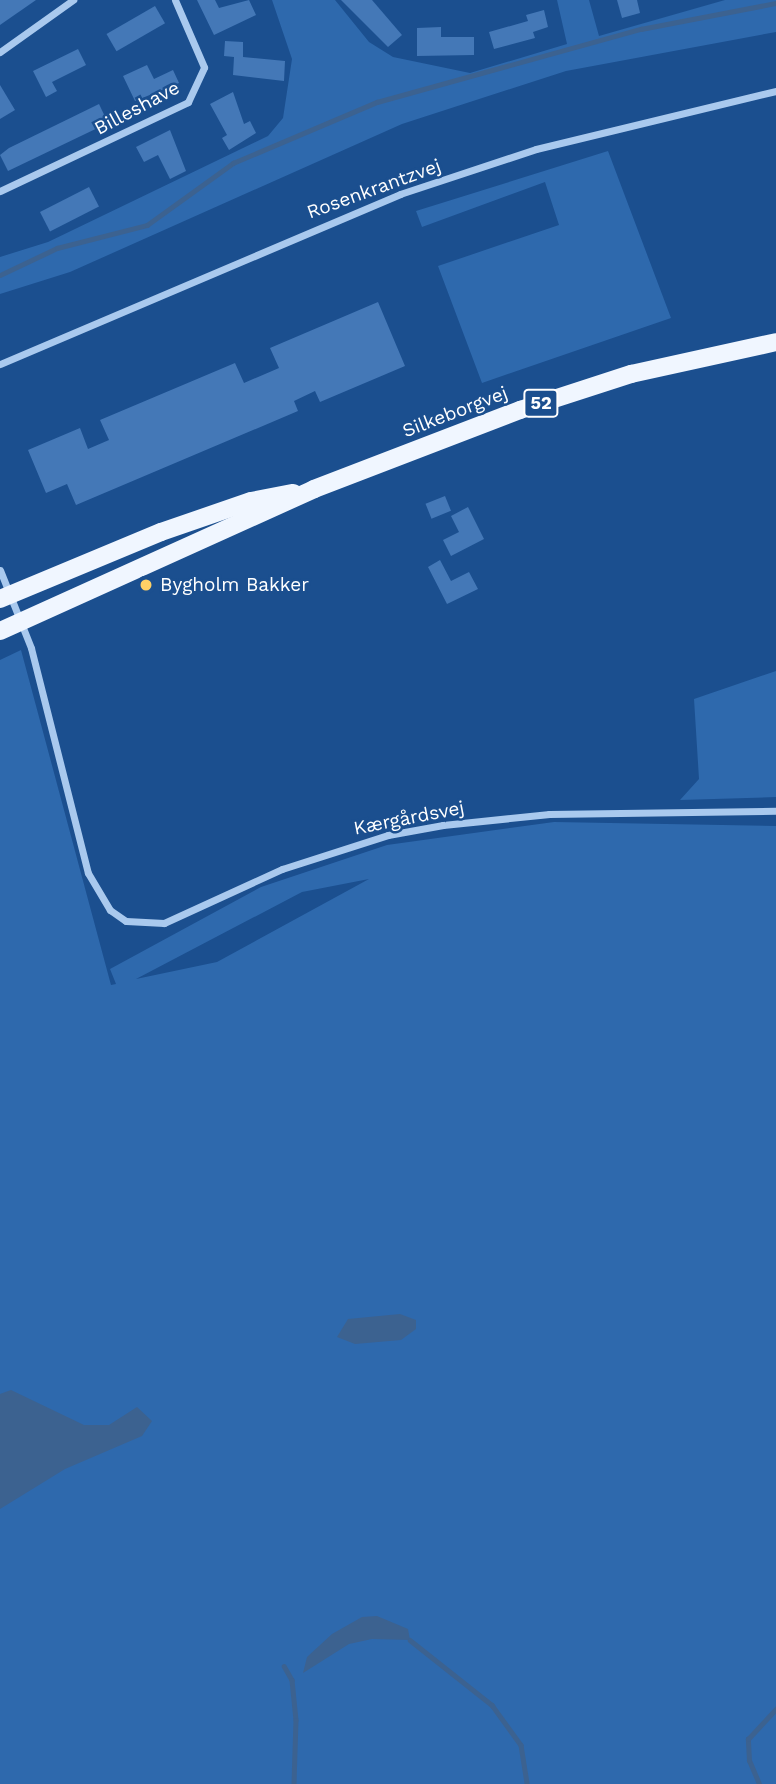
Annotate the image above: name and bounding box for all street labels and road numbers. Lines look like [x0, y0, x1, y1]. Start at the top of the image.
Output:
street label: Billeshave [91, 76, 183, 140]
street label: Rosenkrantzvej [304, 154, 444, 224]
street label: Silkeborgvej [399, 381, 511, 443]
road number: 52 [522, 388, 560, 418]
street label: Kærgårdsvej [352, 796, 466, 840]

